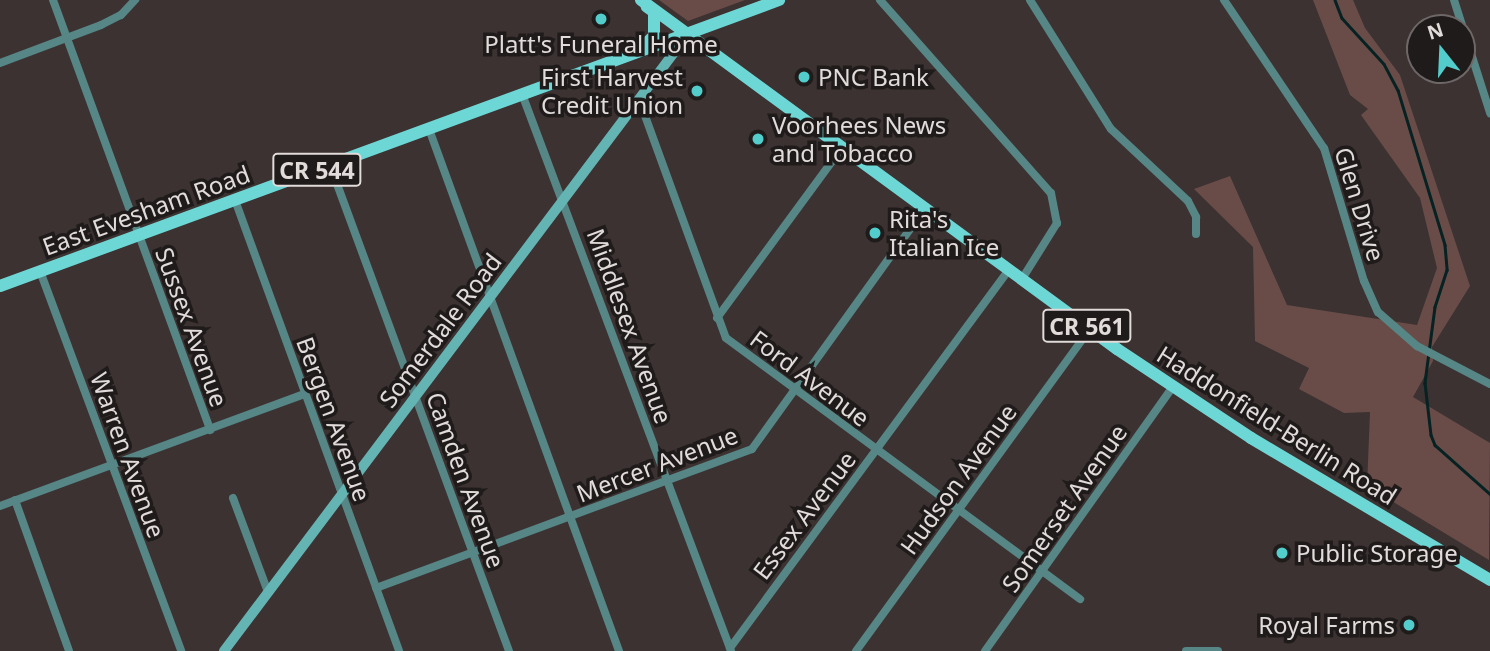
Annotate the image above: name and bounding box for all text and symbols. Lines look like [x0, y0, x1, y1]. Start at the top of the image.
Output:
marker: Platt's Funeral Home [593, 11, 609, 27]
north arrow [1406, 14, 1476, 84]
text: N [1424, 16, 1446, 46]
place label: Platt's Funeral Home [484, 30, 718, 58]
place label: First Harvest Credit Union [541, 63, 683, 119]
place label: PNC Bank [818, 63, 929, 91]
marker: PNC Bank [796, 69, 812, 85]
marker: First Harvest Credit Union [689, 83, 705, 99]
place label: Voorhees News and Tobacco [772, 111, 946, 167]
marker: Voorhees News and Tobacco [750, 131, 766, 147]
street label: Glen Drive [1329, 144, 1391, 264]
road number: CR 544 [272, 150, 362, 190]
street label: East Evesham Road [38, 159, 254, 261]
place label: Rita's Italian Ice [889, 205, 999, 261]
street label: Middlesex Avenue [581, 225, 679, 427]
marker: Rita's Italian Ice [867, 225, 883, 241]
street label: Sussex Avenue [150, 243, 234, 411]
street label: Somerdale Road [373, 247, 507, 413]
road number: CR 561 [1042, 306, 1132, 346]
street label: Ford Avenue [745, 324, 875, 432]
street label: Bergen Avenue [291, 333, 377, 505]
street label: Haddonfield-Berlin Road [1152, 339, 1402, 511]
street label: Warren Avenue [85, 369, 171, 541]
street label: Camden Avenue [421, 388, 511, 572]
street label: Hudson Avenue [894, 398, 1022, 560]
street label: Somerset Avenue [995, 419, 1133, 597]
street label: Mercer Avenue [572, 420, 742, 508]
street label: Essex Avenue [747, 445, 861, 585]
place label: Public Storage [1296, 539, 1458, 567]
marker: Public Storage [1274, 545, 1290, 561]
place label: Royal Farms [1258, 611, 1395, 639]
marker: Royal Farms [1401, 617, 1417, 633]

